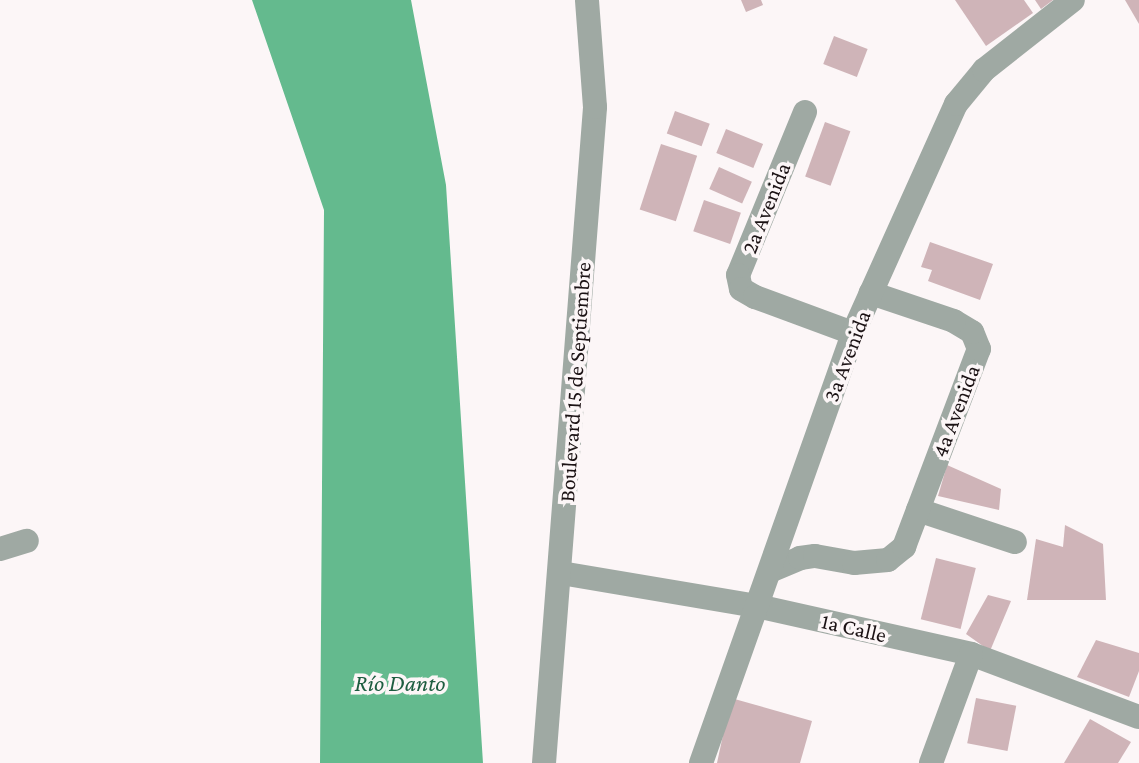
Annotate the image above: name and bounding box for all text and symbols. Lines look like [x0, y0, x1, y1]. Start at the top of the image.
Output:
street label: 2a Avenida [736, 159, 796, 257]
street label: Boulevard 15 de Septiembre [553, 261, 597, 503]
street label: 3a Avenida [818, 307, 876, 405]
street label: 4a Avenida [926, 361, 986, 461]
street label: 1a Calle [819, 608, 889, 648]
water label: Río Danto [354, 669, 446, 697]

